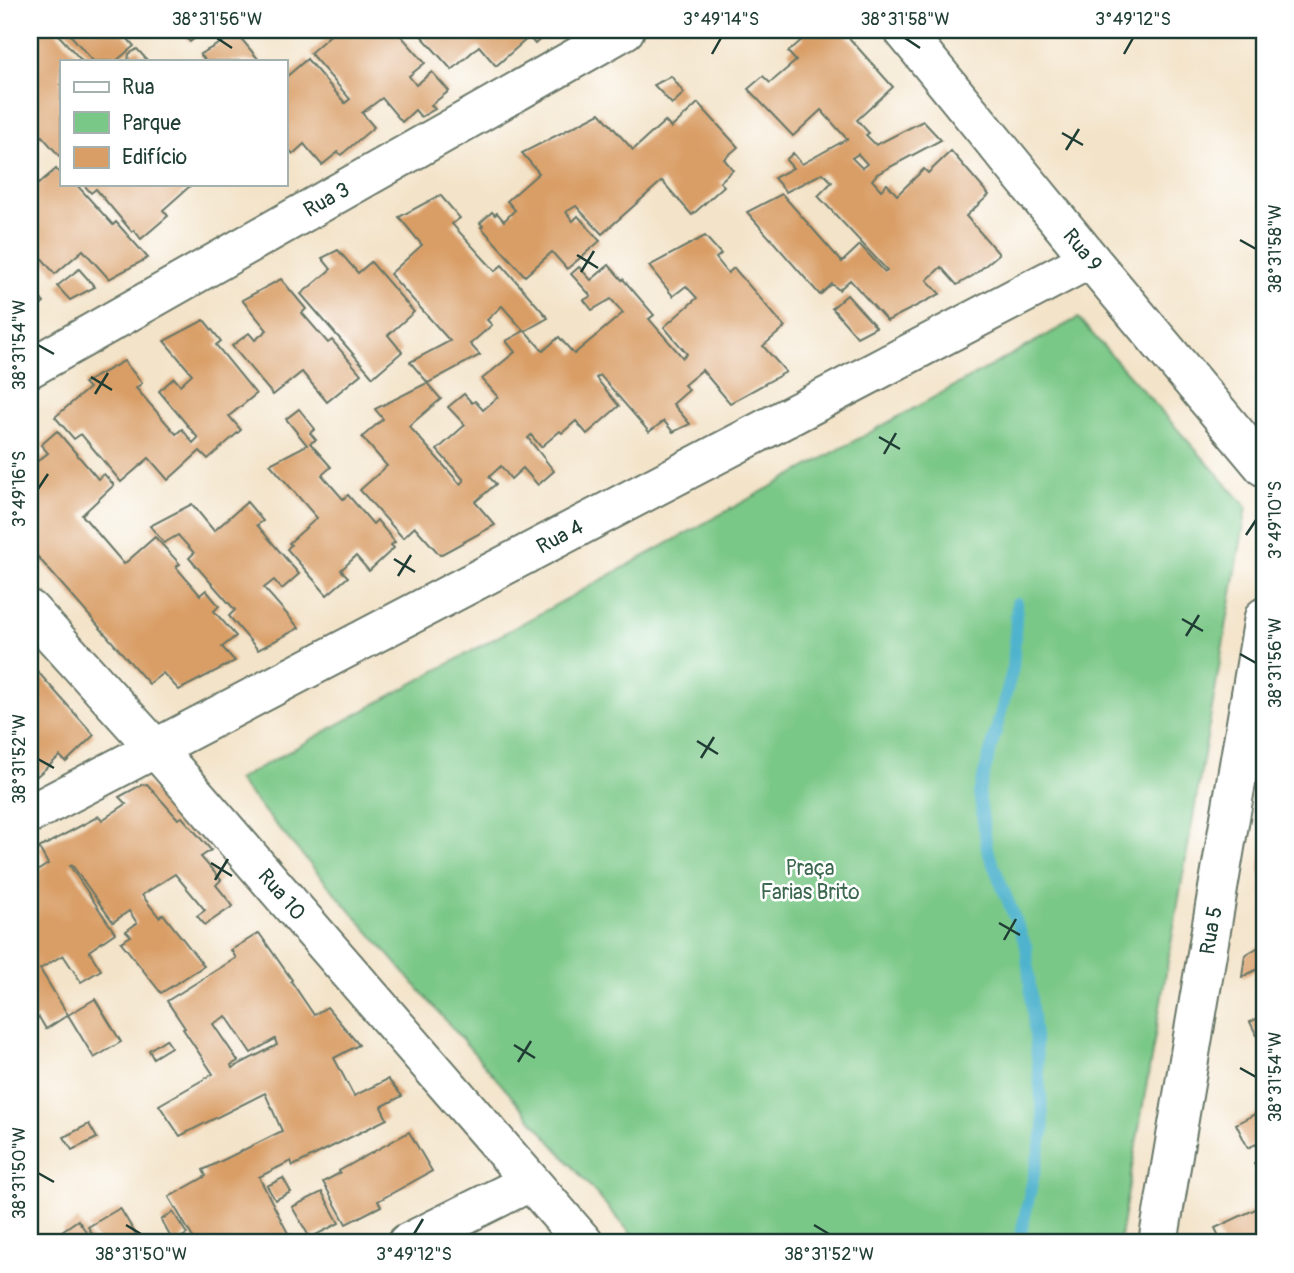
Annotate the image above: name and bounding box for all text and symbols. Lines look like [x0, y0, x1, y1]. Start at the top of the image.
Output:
text: 38°31'56"W [172, 8, 262, 31]
text: 3°49'14"S [683, 8, 759, 31]
text: 38°31'58"W [860, 8, 950, 31]
text: 3°49'12"S [1095, 8, 1171, 31]
legend [60, 60, 287, 186]
text: Rua [122, 74, 155, 101]
text: Parque [122, 110, 181, 137]
text: Edifício [122, 144, 187, 171]
street label: Rua 3 [299, 176, 355, 224]
text: 38°31'58"W [1264, 204, 1287, 294]
street label: Rua 9 [1057, 223, 1108, 277]
text: 38°31'54"W [8, 300, 31, 390]
text: 3°49'16"S [8, 451, 31, 527]
text: 3°49'10"S [1264, 481, 1287, 559]
street label: Rua 4 [532, 514, 588, 560]
text: 38°31'56"W [1264, 618, 1287, 708]
text: 38°31'52"W [8, 714, 31, 804]
park label: Praça Farias Brito [761, 855, 859, 906]
street label: Rua 10 [252, 863, 311, 926]
street label: Rua 5 [1194, 904, 1229, 957]
text: 38°31'54"W [1264, 1032, 1287, 1122]
text: 38°31'50"W [8, 1127, 31, 1219]
text: 38°31'50"W [95, 1243, 187, 1266]
text: 3°49'12"S [376, 1243, 452, 1266]
text: 38°31'52"W [784, 1243, 874, 1266]

